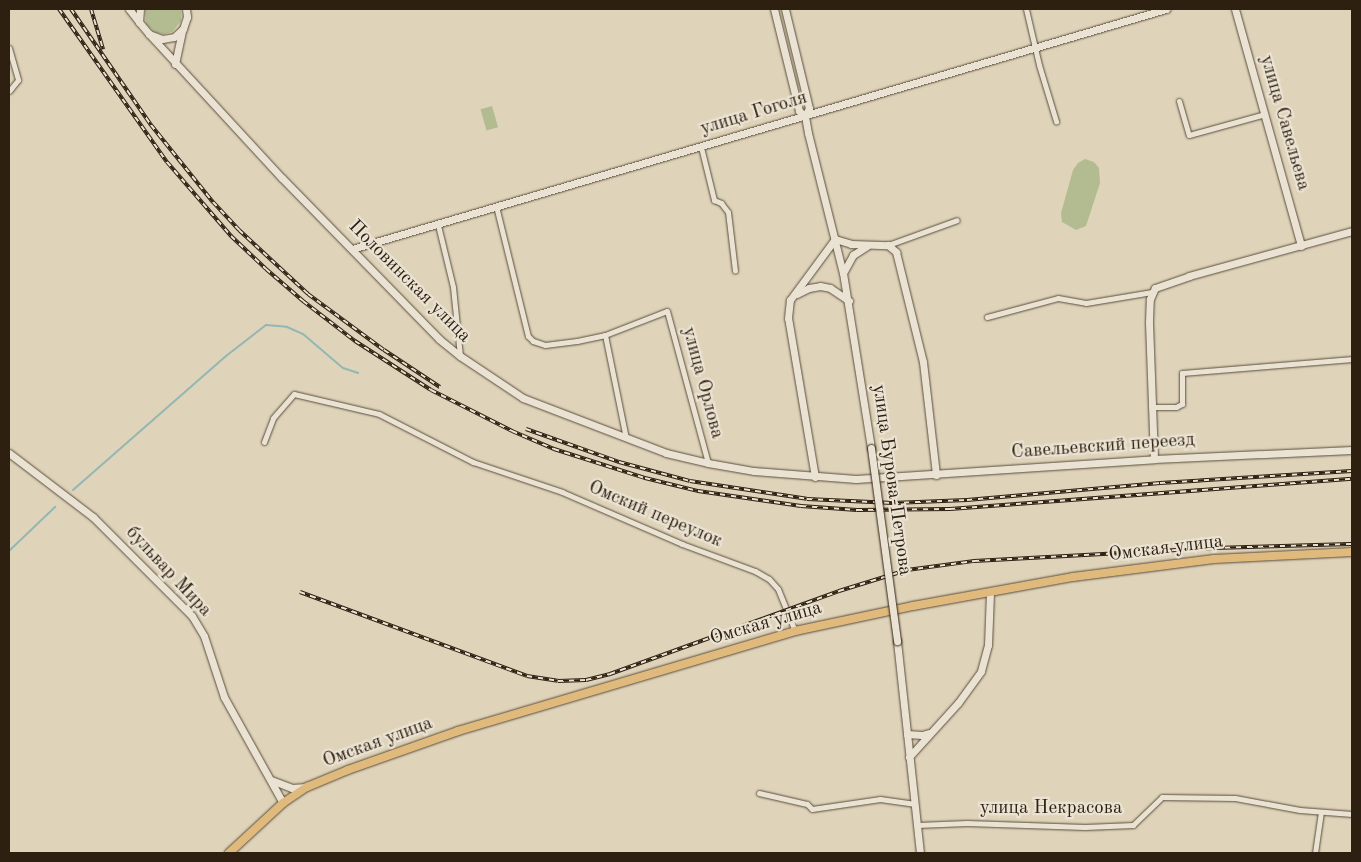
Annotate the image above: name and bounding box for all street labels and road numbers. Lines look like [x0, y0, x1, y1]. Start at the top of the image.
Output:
street label: улица Савельева [1254, 53, 1314, 193]
street label: улица Гоголя [698, 87, 810, 141]
street label: Половинская улица [343, 216, 475, 348]
street label: улица Орлова [676, 325, 728, 441]
street label: улица Бурова-Петрова [866, 383, 916, 577]
street label: Савельевский переезд [1010, 429, 1196, 465]
street label: Омский переулок [585, 477, 725, 553]
street label: бульвар Мира [120, 522, 216, 622]
street label: Омская улица [1107, 531, 1225, 567]
street label: Омская улица [707, 597, 825, 651]
street label: Омская улица [320, 713, 436, 773]
street label: улица Некрасова [980, 798, 1122, 820]

